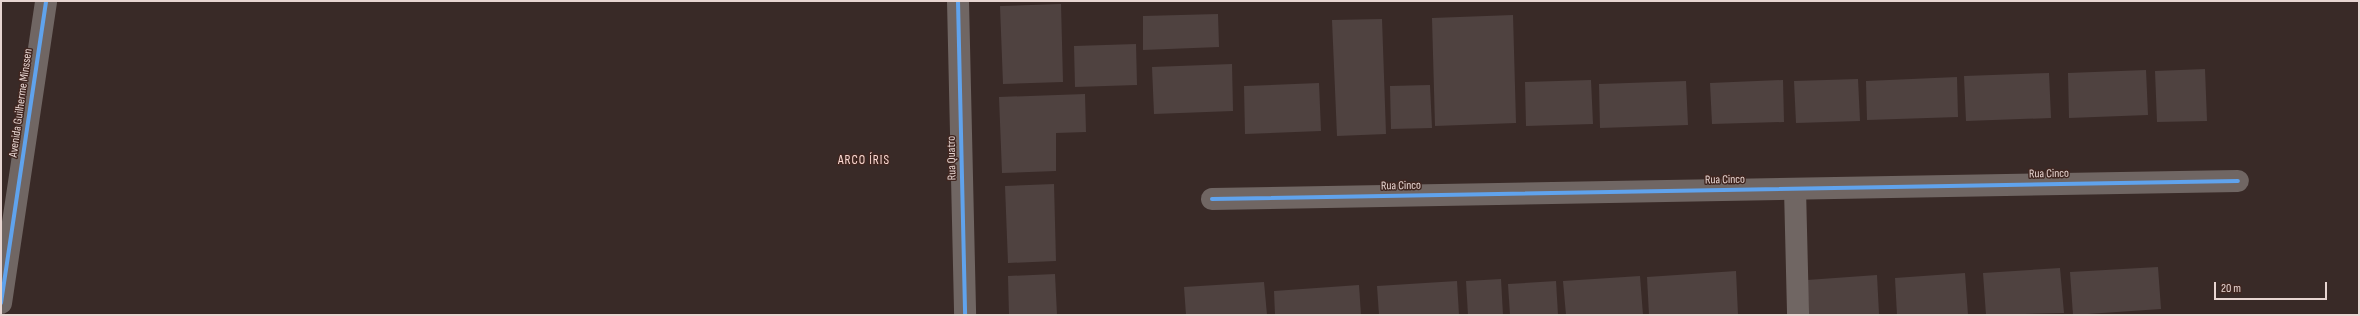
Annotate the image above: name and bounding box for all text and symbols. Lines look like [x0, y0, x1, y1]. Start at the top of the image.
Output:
street label: Avenida Guilherme Minssen [6, 48, 36, 158]
street label: Rua Quatro [944, 136, 960, 180]
district label: ARCO ÍRIS [838, 152, 890, 168]
street label: Rua Cinco [2029, 166, 2069, 182]
street label: Rua Cinco [1705, 172, 1745, 188]
street label: Rua Cinco [1381, 178, 1421, 194]
scale bar [2216, 274, 2329, 300]
text: 20 m [2221, 281, 2241, 296]

